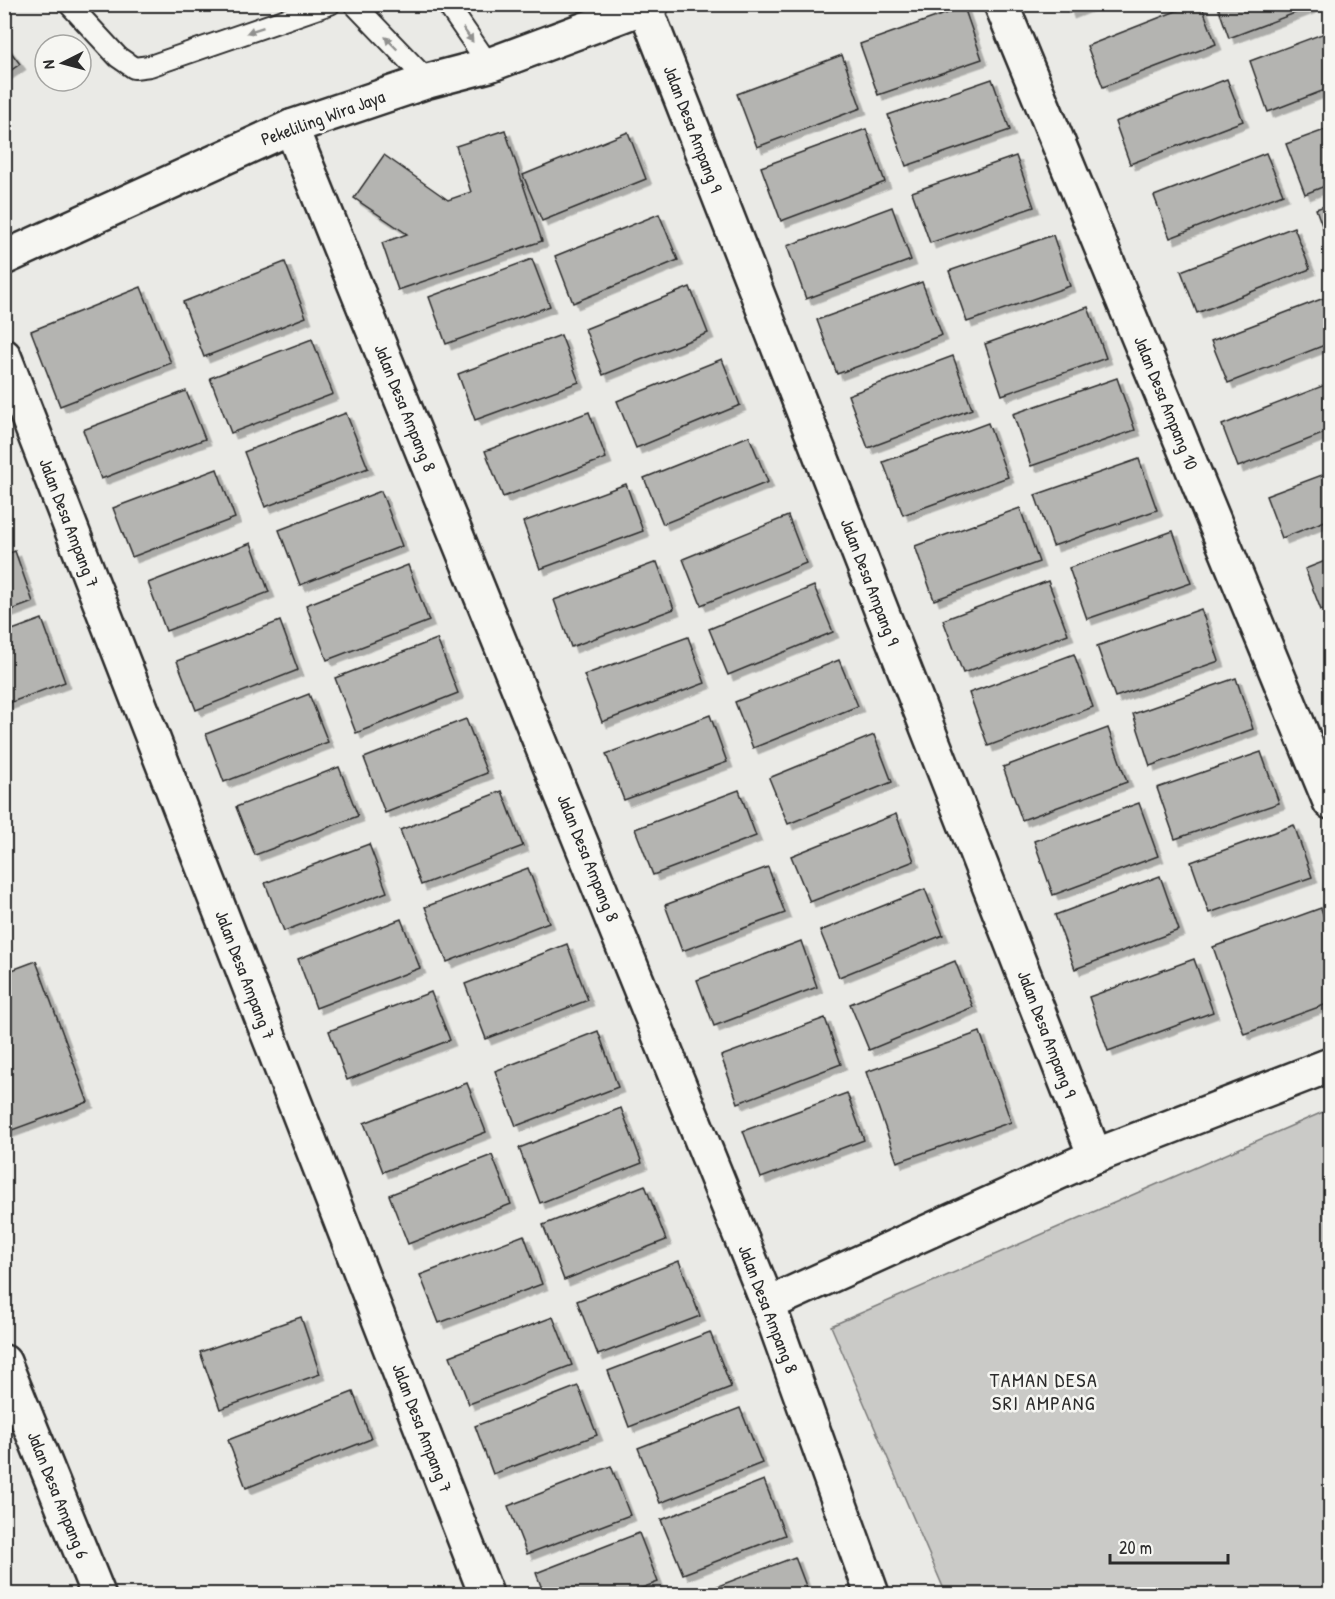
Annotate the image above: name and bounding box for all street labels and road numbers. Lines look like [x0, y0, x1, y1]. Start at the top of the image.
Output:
street label: Jalan Desa Ampang 9 [658, 62, 729, 196]
street label: Pekeliling Wira Jaya [257, 84, 388, 152]
street label: Jalan Desa Ampang 10 [1128, 332, 1205, 473]
street label: Jalan Desa Ampang 8 [368, 340, 443, 476]
street label: Jalan Desa Ampang 7 [33, 455, 106, 591]
street label: Jalan Desa Ampang 9 [835, 515, 906, 649]
street label: Jalan Desa Ampang 8 [551, 790, 626, 926]
street label: Jalan Desa Ampang 7 [209, 907, 282, 1043]
street label: Jalan Desa Ampang 9 [1012, 967, 1083, 1101]
street label: Jalan Desa Ampang 8 [733, 1241, 804, 1377]
street label: Jalan Desa Ampang 7 [386, 1360, 459, 1496]
street label: Jalan Desa Ampang 6 [22, 1428, 95, 1562]

